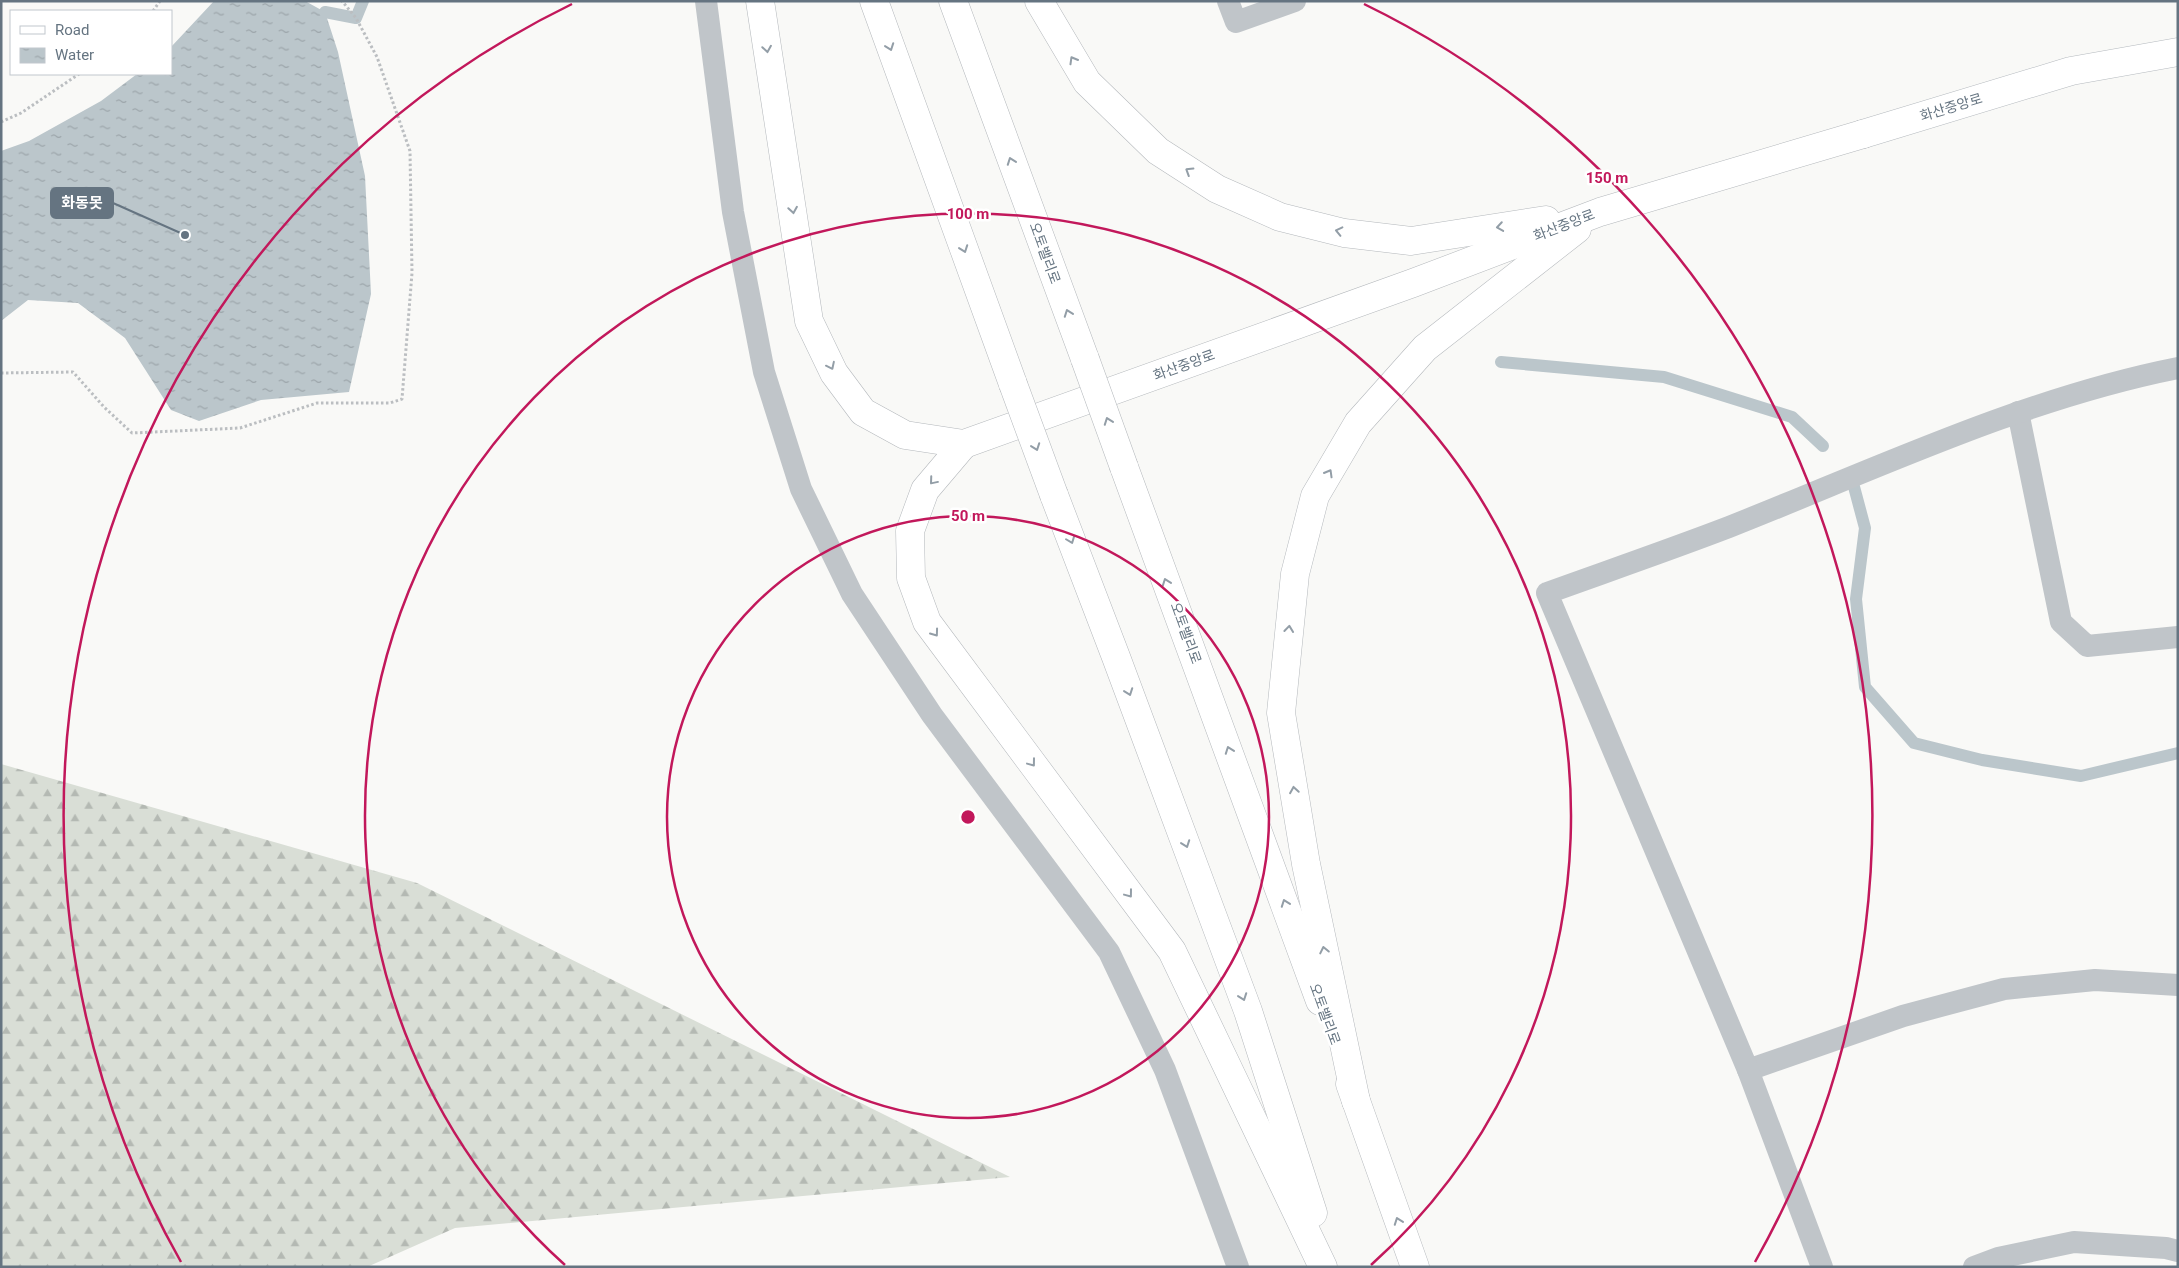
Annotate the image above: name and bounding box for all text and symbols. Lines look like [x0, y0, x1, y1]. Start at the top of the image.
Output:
legend [10, 10, 172, 75]
text: Road [55, 21, 89, 39]
one-way arrow [884, 42, 894, 51]
one-way arrow [762, 45, 772, 54]
text: Water [55, 46, 94, 64]
one-way arrow [1070, 56, 1080, 65]
street label: 화산중앙로 [1918, 90, 1984, 124]
one-way arrow [1007, 157, 1017, 166]
one-way arrow [1186, 168, 1195, 178]
text: 150 m [1586, 169, 1628, 187]
callout: 화동못 [51, 188, 113, 218]
text: 화동못 [61, 194, 103, 212]
text: 100 m [947, 205, 989, 223]
one-way arrow [787, 206, 797, 214]
street label: 화산중앙로 [1531, 206, 1597, 244]
street label: 오토밸리로 [1026, 220, 1064, 286]
one-way arrow [1495, 221, 1503, 232]
one-way arrow [1334, 226, 1343, 237]
one-way arrow [958, 244, 968, 253]
one-way arrow [1064, 309, 1074, 318]
street label: 화산중앙로 [1151, 346, 1217, 384]
one-way arrow [825, 361, 835, 370]
one-way arrow [1103, 418, 1113, 426]
one-way arrow [1030, 442, 1040, 450]
one-way arrow [1322, 470, 1332, 479]
one-way arrow [930, 475, 938, 484]
text: 50 m [951, 507, 985, 525]
one-way arrow [1065, 536, 1075, 544]
one-way arrow [1162, 578, 1172, 586]
street label: 오토밸리로 [1167, 600, 1205, 666]
one-way arrow [1283, 625, 1294, 633]
one-way arrow [929, 627, 938, 637]
one-way arrow [1123, 687, 1133, 696]
one-way arrow [1225, 747, 1235, 755]
one-way arrow [1026, 757, 1034, 766]
one-way arrow [1289, 786, 1299, 795]
centre of rings [959, 808, 977, 826]
one-way arrow [1180, 840, 1190, 848]
one-way arrow [1123, 888, 1132, 898]
one-way arrow [1281, 899, 1291, 908]
one-way arrow [1319, 946, 1330, 955]
street label: 오토밸리로 [1306, 981, 1344, 1047]
one-way arrow [1237, 992, 1247, 1000]
one-way arrow [1394, 1217, 1404, 1226]

